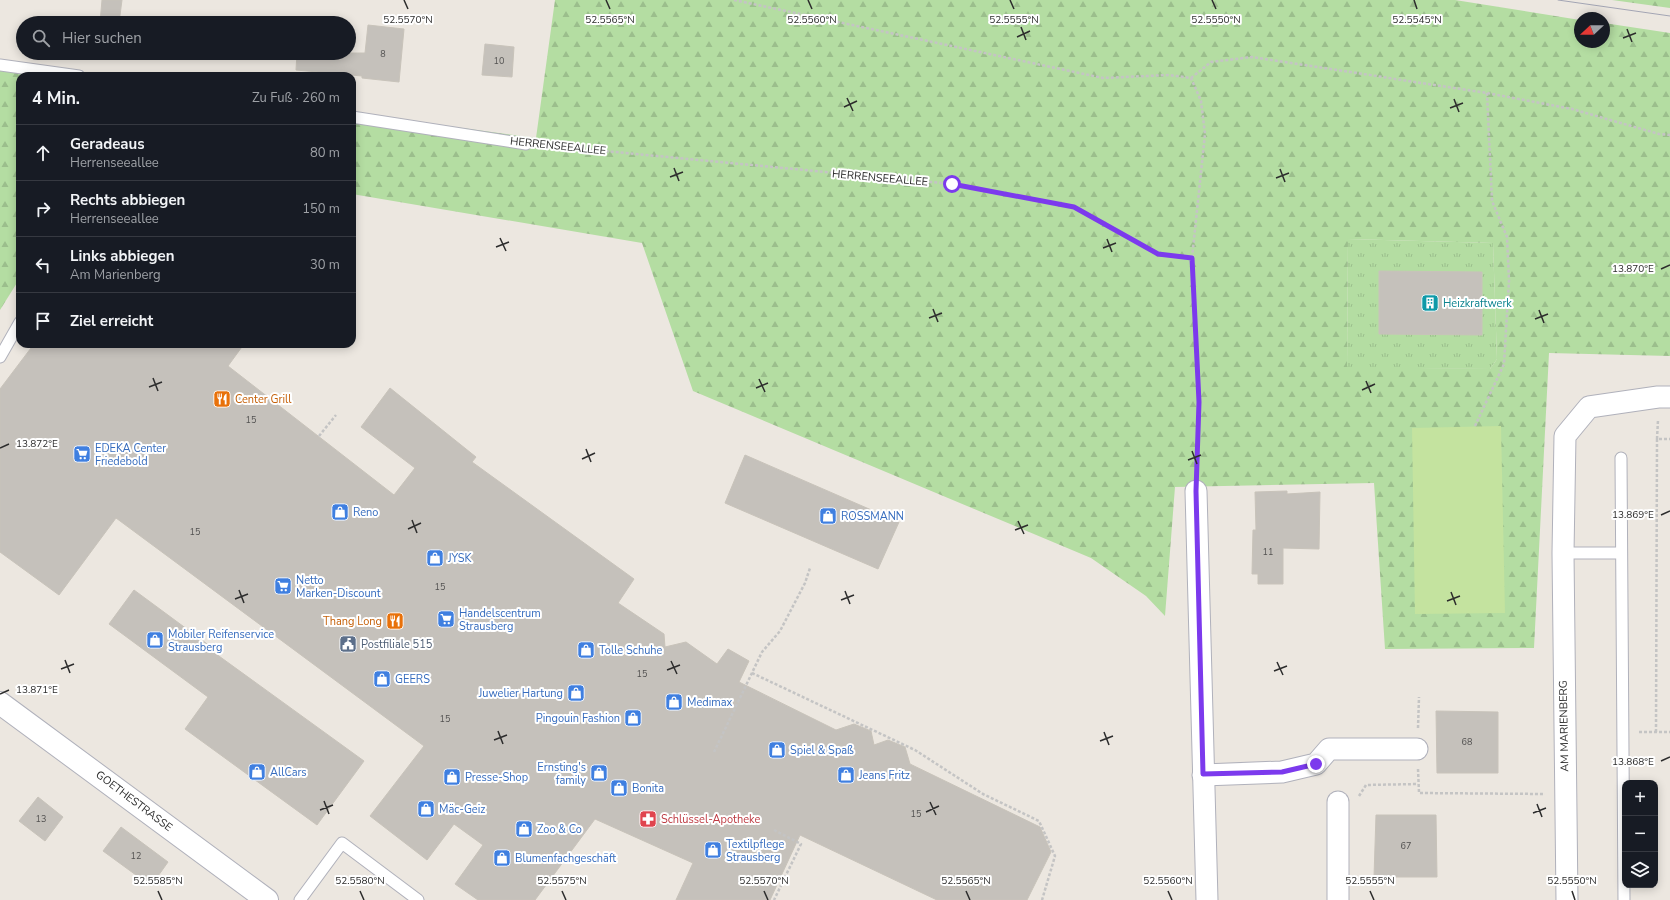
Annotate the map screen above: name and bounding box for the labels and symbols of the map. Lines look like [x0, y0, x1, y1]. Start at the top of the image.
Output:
north arrow [1574, 12, 1610, 48]
text: 52.5570°N [383, 13, 433, 27]
text: 52.5565°N [585, 13, 635, 27]
text: 52.5560°N [787, 13, 837, 27]
text: 52.5555°N [989, 13, 1039, 27]
text: 52.5550°N [1191, 13, 1241, 27]
text: 52.5545°N [1392, 13, 1442, 27]
house number: 8 [380, 48, 386, 60]
house number: 10 [494, 55, 504, 67]
street label: HERRENSEEALLEE [509, 134, 607, 158]
street label: HERRENSEEALLEE [831, 166, 929, 190]
route start [943, 175, 961, 193]
text: 13.870°E [1612, 262, 1654, 276]
building icon: Heizkraftwerk [1420, 293, 1440, 313]
place label: Heizkraftwerk [1443, 296, 1512, 311]
restaurant icon: Center Grill [212, 389, 232, 409]
place label: Center Grill [235, 392, 292, 407]
house number: 15 [246, 414, 256, 426]
text: 13.872°E [16, 437, 58, 451]
place label: EDEKA Center Friedebold [95, 441, 166, 469]
supermarket icon: EDEKA Center Friedebold [72, 444, 92, 464]
shop icon: Reno [330, 502, 350, 522]
place label: Reno [353, 505, 378, 520]
shop icon: ROSSMANN [818, 506, 838, 526]
text: 13.869°E [1612, 508, 1654, 522]
place label: ROSSMANN [841, 509, 904, 524]
house number: 15 [190, 526, 200, 538]
house number: 11 [1263, 546, 1273, 558]
shop icon: JYSK [425, 548, 445, 568]
place label: JYSK [447, 551, 473, 566]
place label: Netto Marken-Discount [296, 573, 381, 601]
supermarket icon: Netto Marken-Discount [273, 576, 293, 596]
house number: 15 [435, 581, 445, 593]
place label: Handelscentrum Strausberg [459, 606, 541, 634]
supermarket icon: Handelscentrum Strausberg [436, 609, 456, 629]
restaurant icon: Thang Long [385, 611, 405, 631]
place label: Thang Long [323, 614, 382, 629]
place label: Mobiler Reifenservice Strausberg [168, 627, 274, 655]
shop icon: Mobiler Reifenservice Strausberg [145, 630, 165, 650]
public building icon: Postfiliale 515 [338, 634, 358, 654]
place label: Postfiliale 515 [361, 637, 433, 652]
shop icon: Tolle Schuhe [576, 640, 596, 660]
place label: Tolle Schuhe [599, 643, 663, 658]
house number: 15 [637, 668, 647, 680]
shop icon: GEERS [372, 669, 392, 689]
place label: GEERS [395, 672, 430, 687]
street label: AM MARIENBERG [1556, 680, 1572, 772]
text: 13.871°E [16, 683, 58, 697]
shop icon: Juwelier Hartung [566, 683, 586, 703]
place label: Juwelier Hartung [478, 686, 563, 701]
shop icon: Medimax [664, 692, 684, 712]
place label: Medimax [687, 695, 732, 710]
shop icon: Pingouin Fashion [623, 708, 643, 728]
place label: Pingouin Fashion [536, 711, 620, 726]
house number: 15 [440, 713, 450, 725]
house number: 68 [1462, 736, 1472, 748]
shop icon: Spiel & Spaß [767, 740, 787, 760]
place label: Spiel & Spaß [790, 743, 854, 758]
route end [1307, 755, 1325, 773]
text: 13.868°E [1612, 755, 1654, 769]
place label: Ernsting's family [537, 760, 586, 788]
shop icon: AllCars [247, 762, 267, 782]
shop icon: Ernsting's family [589, 763, 609, 783]
place label: AllCars [270, 765, 307, 780]
shop icon: Jeans Fritz [836, 765, 856, 785]
street label: GOETHESTRASSE [93, 767, 175, 835]
shop icon: Presse-Shop [442, 767, 462, 787]
place label: Jeans Fritz [858, 768, 910, 783]
place label: Presse-Shop [465, 770, 528, 785]
shop icon: Bonita [609, 778, 629, 798]
place label: Bonita [632, 781, 664, 796]
shop icon: Mäc-Geiz [416, 799, 436, 819]
place label: Mäc-Geiz [439, 802, 485, 817]
house number: 15 [911, 808, 921, 820]
pharmacy icon: Schlüssel-Apotheke [638, 809, 658, 829]
place label: Schlüssel-Apotheke [661, 812, 760, 827]
house number: 13 [36, 813, 46, 825]
shop icon: Zoo & Co [514, 819, 534, 839]
place label: Zoo & Co [537, 822, 582, 837]
place label: Textilpflege Strausberg [726, 837, 785, 865]
shop icon: Textilpflege Strausberg [703, 840, 723, 860]
house number: 67 [1401, 840, 1411, 852]
shop icon: Blumenfachgeschäft [492, 848, 512, 868]
house number: 12 [131, 850, 141, 862]
place label: Blumenfachgeschäft [515, 851, 616, 866]
text: 52.5585°N [133, 874, 183, 888]
text: 52.5580°N [335, 874, 385, 888]
text: 52.5575°N [537, 874, 587, 888]
text: 52.5570°N [739, 874, 789, 888]
text: 52.5565°N [941, 874, 991, 888]
text: 52.5560°N [1143, 874, 1193, 888]
text: 52.5555°N [1345, 874, 1395, 888]
text: 52.5550°N [1547, 874, 1597, 888]

